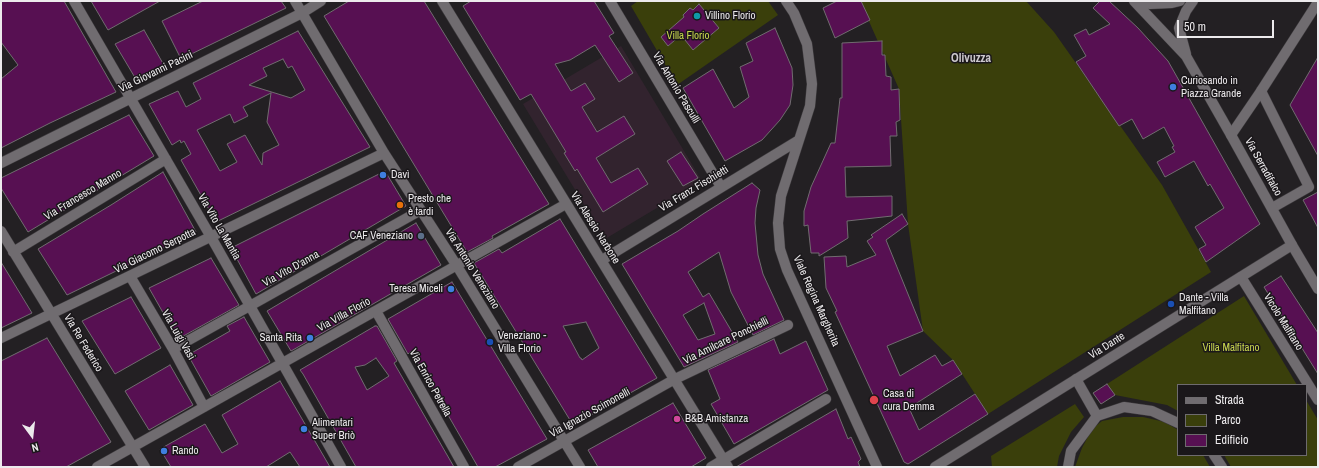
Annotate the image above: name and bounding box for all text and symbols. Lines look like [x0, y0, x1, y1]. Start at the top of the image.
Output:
place label: Villino Florio [705, 9, 755, 23]
marker: Villino Florio [692, 11, 702, 21]
scale bar [1179, 12, 1276, 38]
text: 50 m [1184, 19, 1206, 35]
park label: Villa Florio [667, 29, 709, 43]
street label: Via Giovanni Pacini [117, 48, 195, 96]
street label: Via Antonio Pasculli [649, 50, 703, 126]
district label: Olivuzza [951, 52, 991, 66]
place label: Curiosando in Piazza Grande [1181, 74, 1241, 100]
marker: Curiosando in Piazza Grande [1168, 82, 1178, 92]
street label: Via Serradifalco [1242, 136, 1284, 198]
street label: Via Franz Fischietti [657, 163, 731, 215]
street label: Via Francesco Manno [42, 167, 124, 223]
place label: Davì [391, 168, 410, 182]
marker: Davì [378, 170, 388, 180]
street label: Via Alessio Narbone [568, 189, 622, 267]
street label: Via Vito La Mantia [195, 191, 243, 263]
place label: Presto che è tardi [408, 192, 451, 218]
marker: Presto che è tardi [395, 200, 405, 210]
street label: Via Giacomo Serpotta [112, 226, 198, 276]
street label: Via Antonio Veneziano [442, 226, 502, 312]
place label: CAF Veneziano [350, 229, 413, 243]
marker: CAF Veneziano [416, 231, 426, 241]
street label: Via Vito D'anna [260, 248, 322, 290]
street label: Viale Regina Margherita [790, 253, 842, 349]
place label: Teresa Miceli [389, 282, 443, 296]
marker: Teresa Miceli [446, 284, 456, 294]
place label: Dante - Villa Malfitano [1179, 291, 1228, 317]
street label: Vicolo Malfitano [1260, 291, 1306, 353]
street label: Via Villa Florio [315, 295, 373, 335]
marker: Dante - Villa Malfitano [1166, 299, 1176, 309]
street label: Via Luigi Vasi [158, 308, 198, 362]
street label: Via Re Federico [61, 312, 105, 374]
street label: Via Amilcare Ponchielli [681, 315, 771, 367]
place label: Veneziano - Villa Florio [498, 329, 546, 355]
street label: Via Dante [1087, 330, 1127, 362]
place label: Santa Rita [259, 331, 302, 345]
marker: Santa Rita [305, 333, 315, 343]
marker: Veneziano - Villa Florio [485, 337, 495, 347]
park label: Villa Malfitano [1202, 341, 1260, 355]
street label: Via Enrico Petrella [406, 347, 454, 419]
legend [1177, 384, 1307, 456]
street label: Via Ignazio Scimonelli [547, 385, 633, 441]
place label: Casa di cura Demma [883, 387, 935, 413]
text: Strada [1215, 392, 1244, 408]
marker: Casa di cura Demma [868, 394, 880, 406]
place label: B&B Amistanza [685, 412, 748, 426]
text: Parco [1215, 412, 1241, 428]
marker: B&B Amistanza [672, 414, 682, 424]
north arrow [12, 416, 52, 456]
place label: Alimentari Super Briò [312, 416, 355, 442]
marker: Alimentari Super Briò [299, 424, 309, 434]
text: Edificio [1215, 432, 1248, 448]
text: N [30, 440, 40, 455]
place label: Rando [172, 444, 199, 458]
marker: Rando [159, 446, 169, 456]

